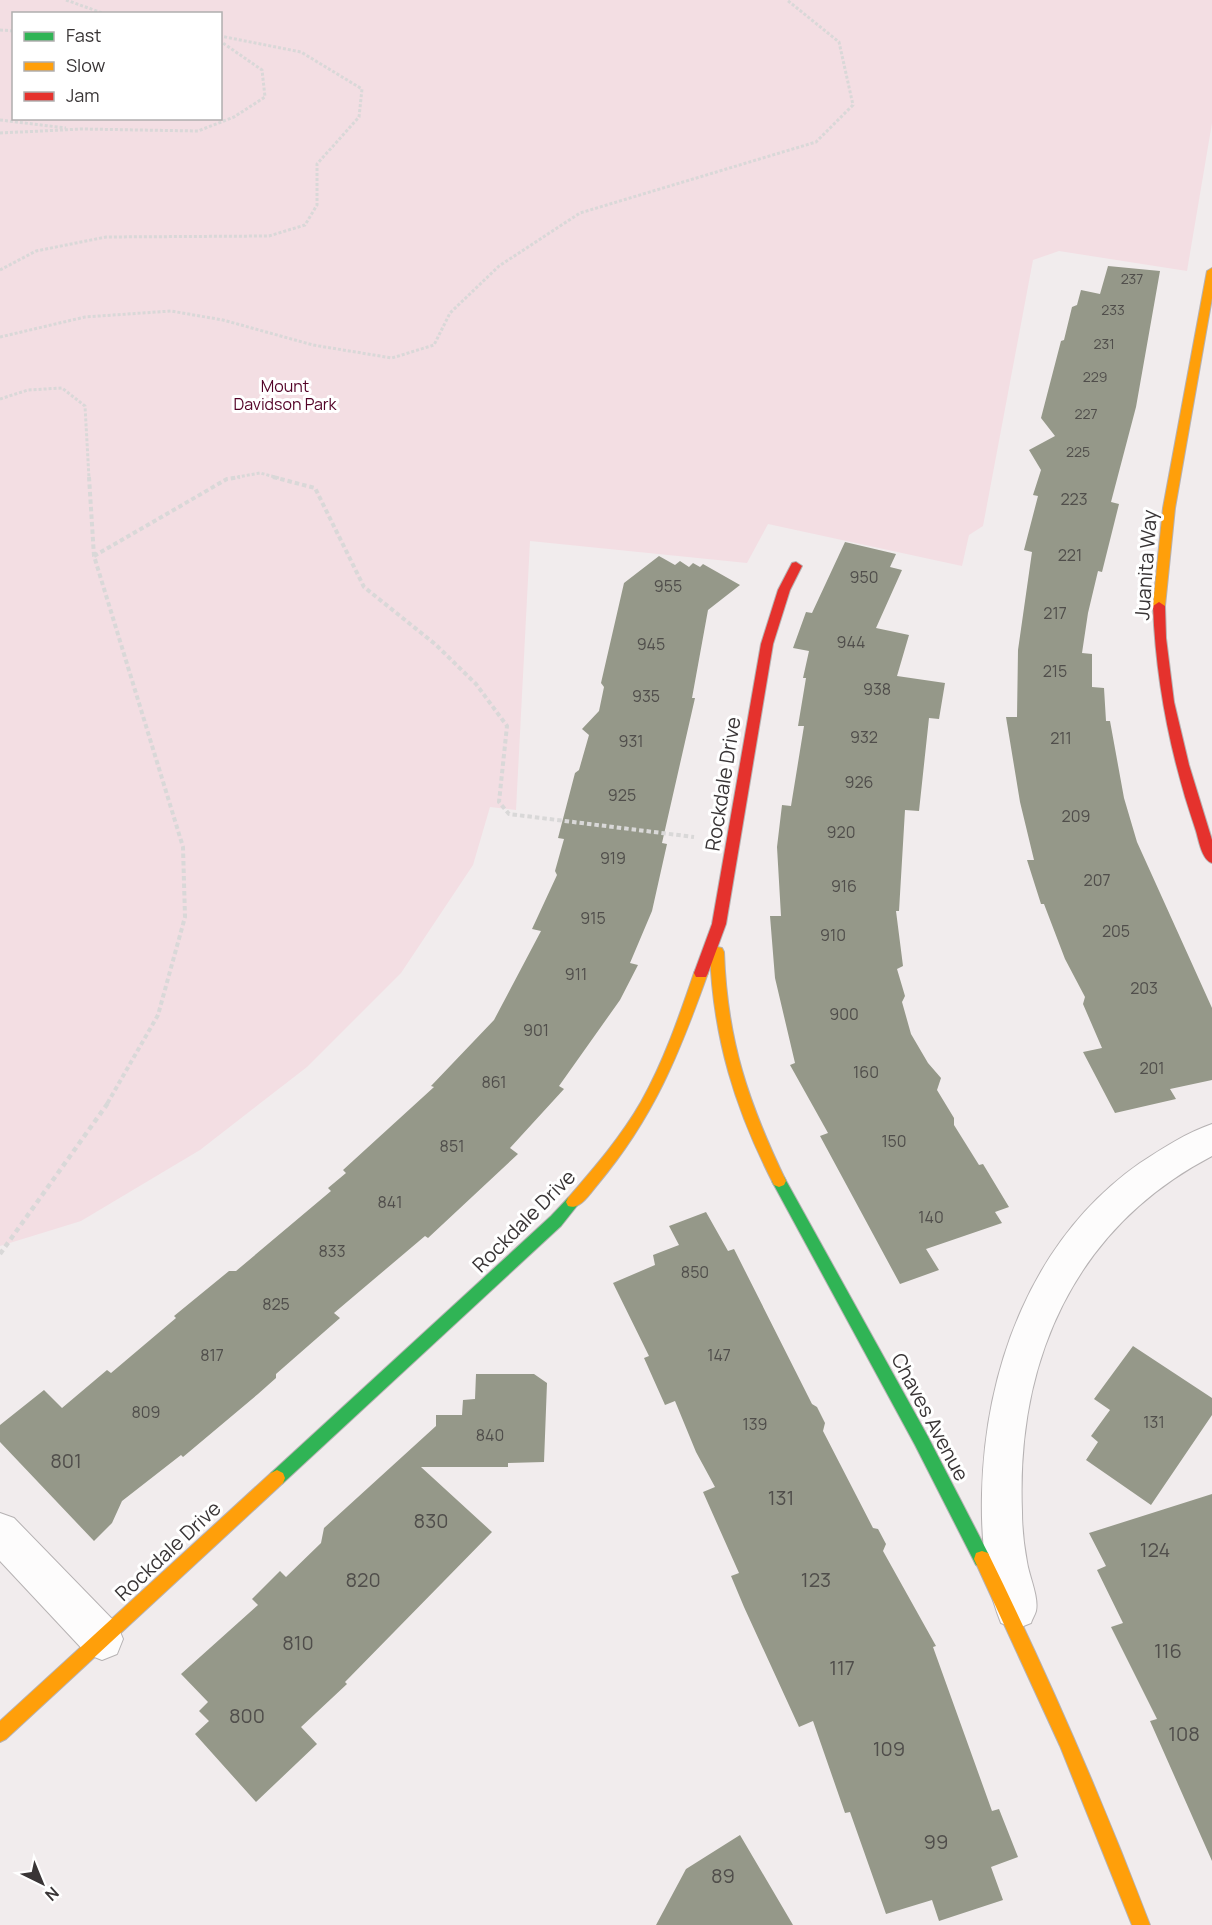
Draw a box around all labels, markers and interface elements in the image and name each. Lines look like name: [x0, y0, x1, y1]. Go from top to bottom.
legend: [12, 12, 222, 120]
text: Fast: [66, 23, 101, 47]
text: Slow: [66, 53, 106, 77]
text: Jam: [66, 83, 100, 107]
house number: 237: [1121, 269, 1143, 288]
house number: 233: [1101, 300, 1125, 319]
house number: 231: [1093, 334, 1115, 353]
house number: 229: [1083, 367, 1107, 386]
park label: Mount Davidson Park: [233, 375, 338, 415]
house number: 227: [1075, 404, 1098, 423]
house number: 225: [1066, 442, 1090, 461]
house number: 223: [1060, 488, 1088, 510]
street label: Juanita Way: [1128, 508, 1163, 621]
house number: 221: [1058, 544, 1082, 566]
house number: 950: [850, 566, 878, 588]
house number: 955: [654, 575, 682, 597]
house number: 217: [1043, 602, 1067, 624]
house number: 944: [837, 631, 865, 653]
house number: 945: [637, 633, 665, 655]
house number: 215: [1043, 660, 1067, 682]
house number: 938: [863, 678, 891, 700]
house number: 935: [632, 685, 660, 707]
street label: Rockdale Drive: [699, 715, 746, 853]
house number: 932: [850, 726, 878, 748]
house number: 211: [1050, 727, 1072, 749]
house number: 931: [618, 730, 644, 752]
house number: 926: [845, 771, 873, 793]
house number: 925: [608, 784, 636, 806]
house number: 209: [1062, 805, 1090, 827]
house number: 920: [827, 821, 855, 843]
house number: 919: [600, 847, 626, 869]
house number: 207: [1084, 869, 1110, 891]
house number: 916: [831, 875, 857, 897]
house number: 915: [580, 907, 606, 929]
house number: 205: [1102, 920, 1130, 942]
house number: 910: [820, 924, 846, 946]
house number: 911: [565, 963, 587, 985]
house number: 203: [1130, 977, 1158, 999]
house number: 900: [829, 1003, 859, 1025]
house number: 901: [523, 1019, 549, 1041]
house number: 201: [1139, 1057, 1165, 1079]
house number: 160: [853, 1061, 879, 1083]
house number: 861: [481, 1071, 507, 1093]
house number: 150: [881, 1130, 907, 1152]
house number: 851: [440, 1135, 464, 1157]
street label: Rockdale Drive: [466, 1163, 581, 1278]
house number: 841: [378, 1191, 402, 1213]
house number: 140: [918, 1206, 944, 1228]
house number: 833: [319, 1240, 345, 1262]
house number: 850: [681, 1261, 709, 1283]
house number: 825: [262, 1293, 290, 1315]
house number: 817: [200, 1344, 224, 1366]
house number: 147: [707, 1344, 731, 1366]
street label: Chaves Avenue: [885, 1348, 976, 1485]
house number: 809: [132, 1401, 160, 1423]
house number: 131: [1143, 1411, 1165, 1433]
house number: 139: [742, 1413, 768, 1435]
house number: 840: [476, 1424, 504, 1446]
house number: 801: [50, 1447, 82, 1474]
house number: 131: [768, 1484, 794, 1511]
street label: Rockdale Drive: [109, 1495, 226, 1607]
house number: 830: [414, 1507, 448, 1534]
house number: 124: [1140, 1536, 1170, 1563]
house number: 820: [345, 1566, 381, 1593]
house number: 123: [801, 1566, 831, 1593]
house number: 810: [282, 1629, 314, 1656]
house number: 116: [1154, 1637, 1182, 1664]
house number: 117: [829, 1654, 855, 1681]
house number: 800: [229, 1702, 265, 1729]
house number: 108: [1168, 1720, 1200, 1747]
house number: 109: [873, 1735, 905, 1762]
house number: 99: [924, 1828, 948, 1855]
north arrow: [12, 1853, 72, 1913]
house number: 89: [711, 1862, 735, 1889]
text: N: [41, 1882, 64, 1906]

